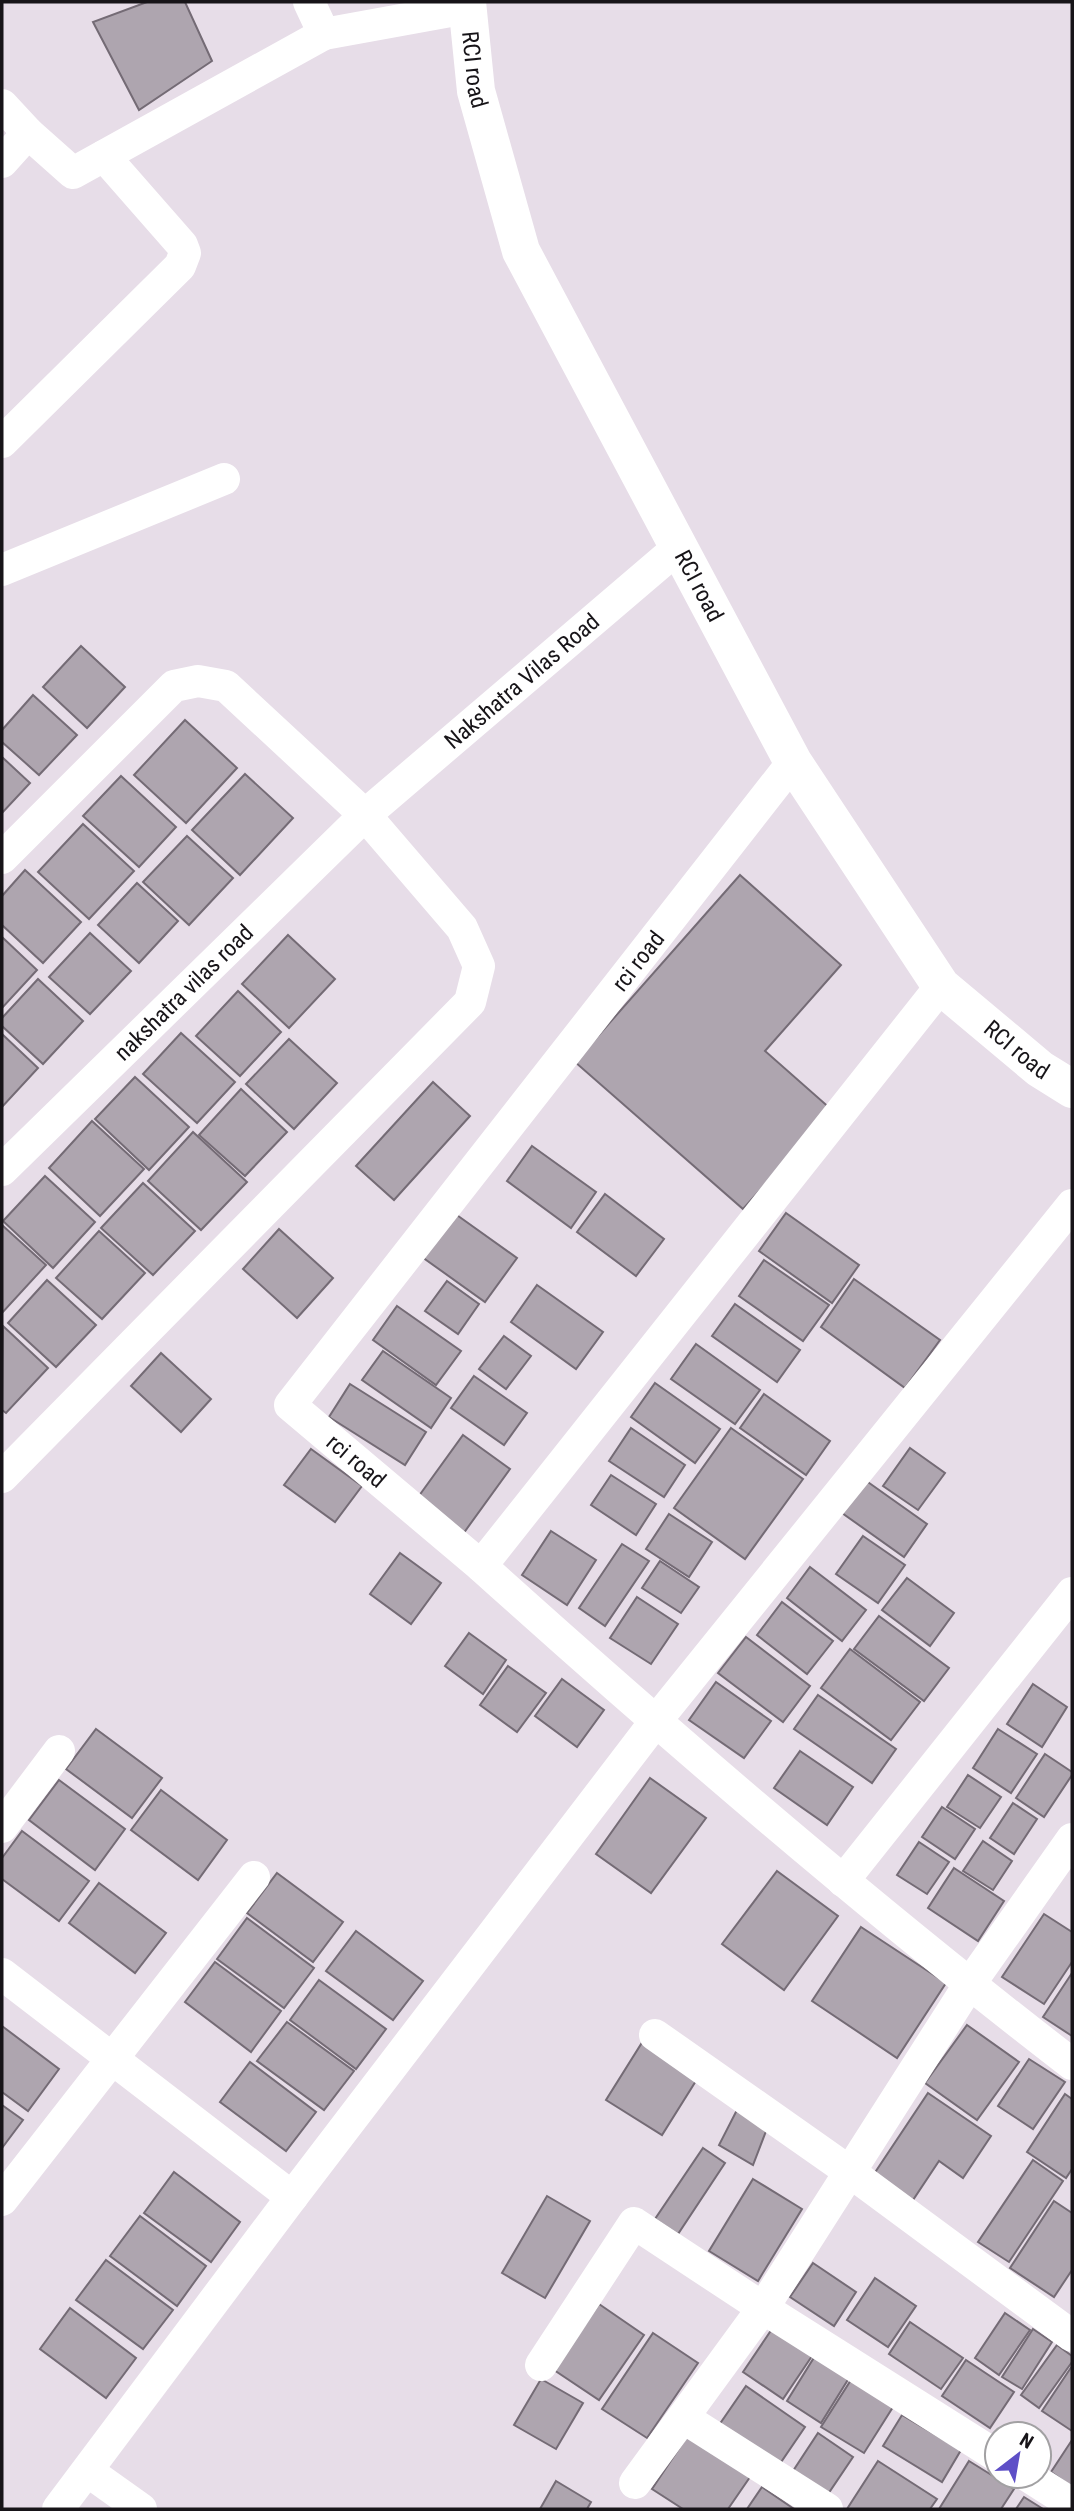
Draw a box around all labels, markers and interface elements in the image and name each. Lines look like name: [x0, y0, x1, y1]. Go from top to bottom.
street label: RCI road: [456, 30, 493, 111]
street label: RCI road: [669, 546, 729, 626]
street label: Nakshatra Vilas Road: [439, 608, 605, 755]
street label: nakshatra vilas road: [109, 919, 259, 1066]
street label: rci road: [607, 926, 670, 997]
street label: RCI road: [978, 1015, 1054, 1085]
street label: rci road: [321, 1429, 391, 1494]
north arrow: [983, 2420, 1053, 2490]
text: N: [1016, 2428, 1037, 2454]

